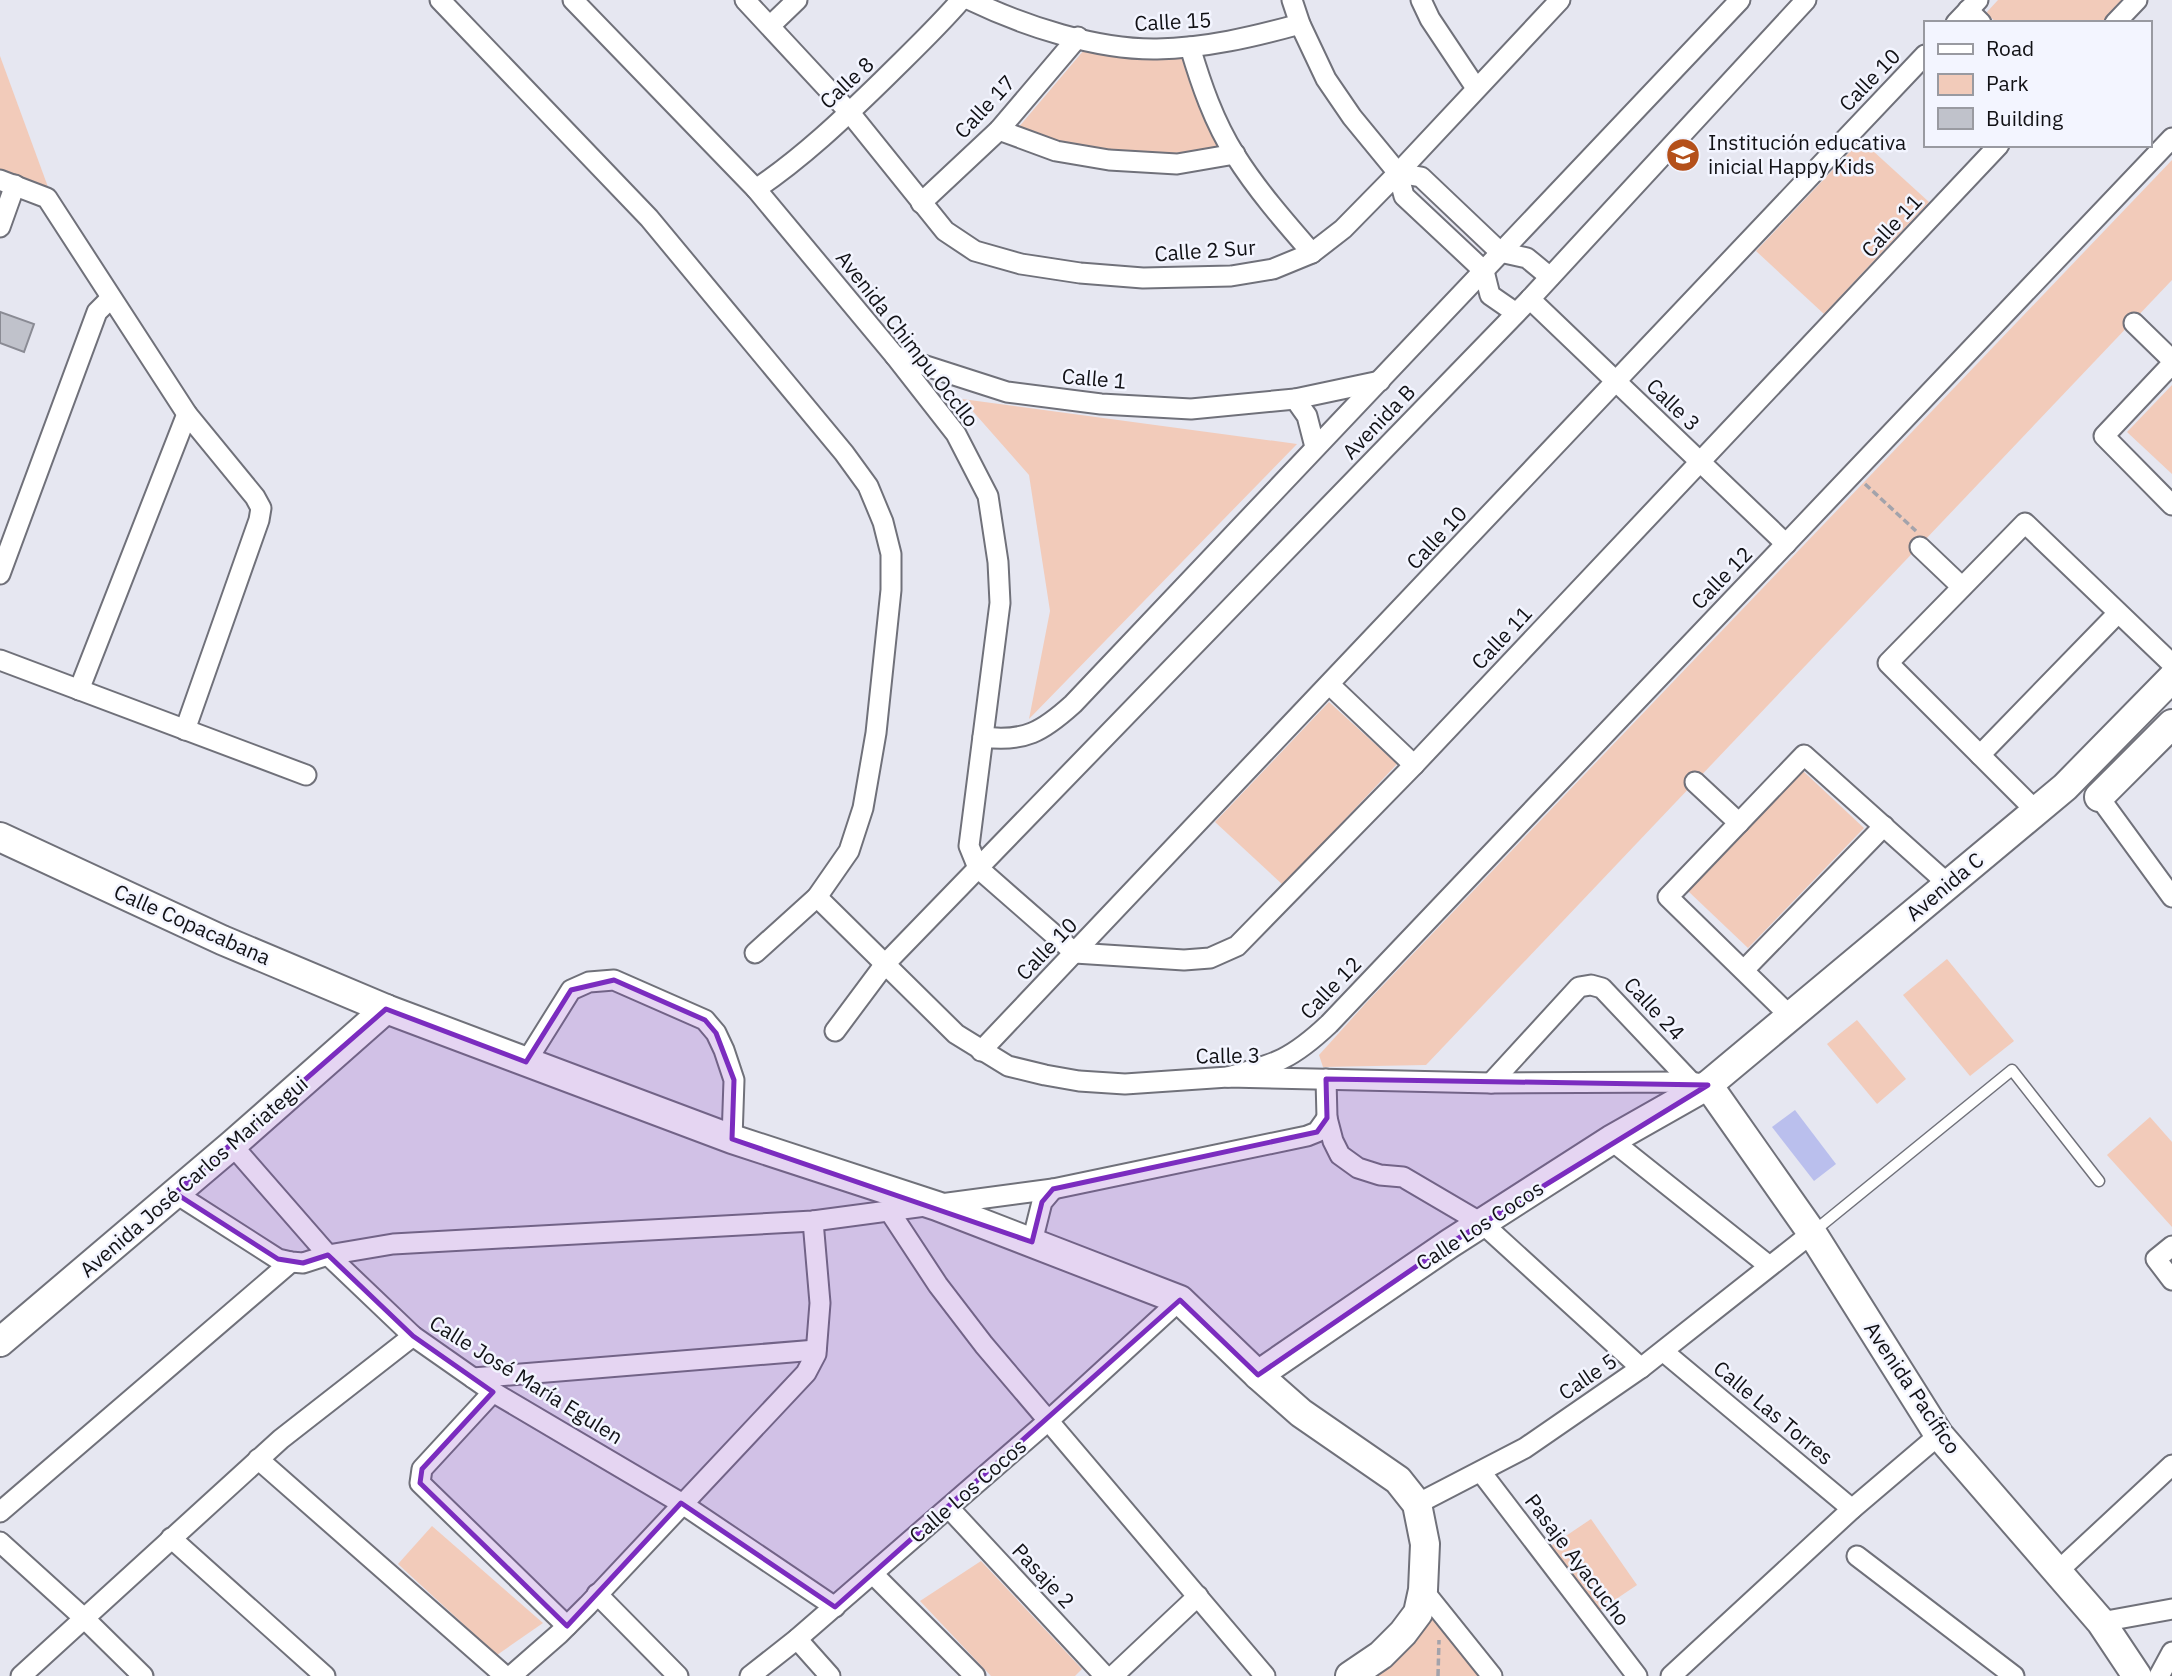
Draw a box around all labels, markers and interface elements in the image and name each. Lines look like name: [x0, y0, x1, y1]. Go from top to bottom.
street label: Calle 15: [1134, 5, 1212, 37]
legend: [1924, 21, 2151, 147]
text: Road: [1986, 34, 2034, 62]
street label: Calle 10: [1832, 42, 1906, 117]
street label: Calle 8: [813, 50, 880, 115]
street label: Calle 17: [948, 69, 1021, 144]
text: Park: [1986, 69, 2029, 97]
text: Building: [1986, 104, 2063, 132]
place label: Institución educativa inicial Happy Kids: [1708, 128, 1906, 180]
school or university icon: Institución educativa inicial Happy Kids: [1664, 136, 1702, 174]
street label: Calle 11: [1855, 188, 1928, 263]
street label: Calle 2 Sur: [1153, 232, 1257, 268]
street label: Avenida Chimpu Occllo: [830, 244, 986, 432]
street label: Calle 1: [1061, 361, 1128, 395]
street label: Calle 3: [1641, 372, 1707, 437]
street label: Avenida B: [1336, 378, 1421, 465]
street label: Calle 10: [1400, 500, 1473, 575]
street label: Calle 12: [1684, 540, 1758, 615]
street label: Calle 11: [1465, 600, 1538, 675]
street label: Avenida C: [1900, 846, 1989, 927]
street label: Calle Copacabana: [110, 877, 275, 971]
street label: Calle 10: [1009, 911, 1083, 986]
street label: Calle 12: [1293, 950, 1367, 1025]
street label: Calle 24: [1618, 971, 1691, 1046]
street label: Calle 3: [1195, 1040, 1261, 1070]
street label: Avenida José Carlos Mariategui: [73, 1069, 313, 1283]
street label: Calle Los Cocos: [1410, 1174, 1549, 1277]
street label: Calle José María Egulen: [425, 1308, 628, 1450]
street label: Avenida Pacífico: [1858, 1316, 1967, 1459]
street label: Calle 5: [1553, 1346, 1622, 1406]
street label: Calle Las Torres: [1708, 1354, 1839, 1471]
street label: Calle Los Cocos: [903, 1432, 1032, 1549]
street label: Pasaje Ayacucho: [1519, 1488, 1637, 1631]
street label: Pasaje 2: [1006, 1537, 1081, 1614]

